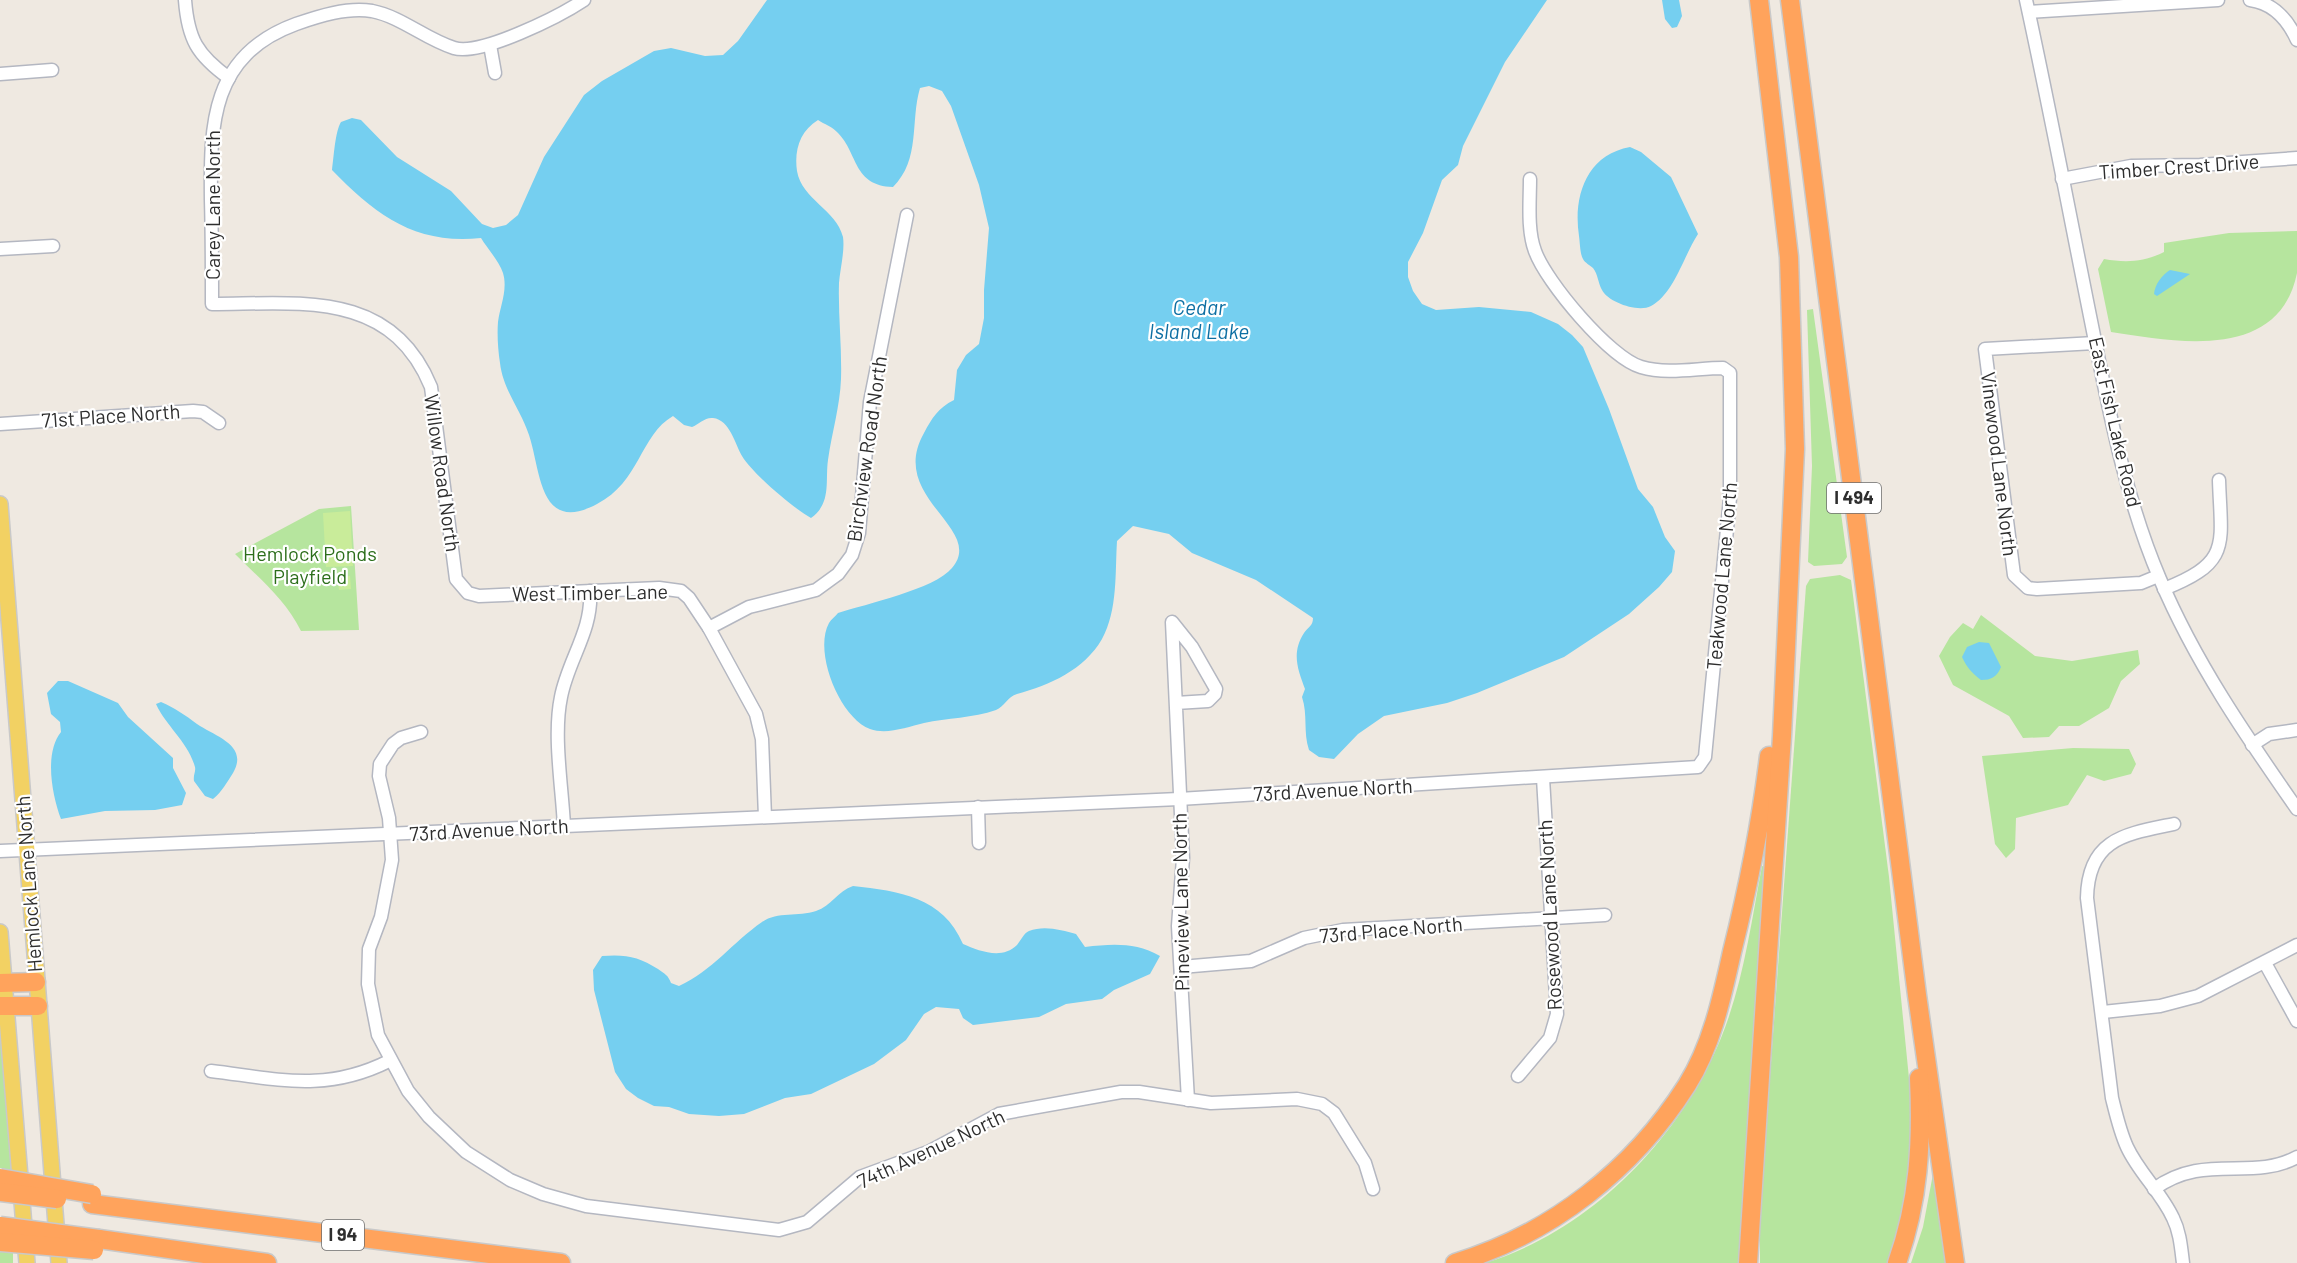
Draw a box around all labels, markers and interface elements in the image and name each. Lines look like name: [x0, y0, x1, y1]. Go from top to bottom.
street label: Carey Lane North: [200, 130, 224, 280]
street label: Timber Crest Drive: [2098, 148, 2260, 184]
water label: Cedar Island Lake: [1149, 294, 1249, 343]
street label: East Fish Lake Road: [2085, 334, 2147, 509]
street label: Birchview Road North: [841, 354, 891, 543]
street label: Vinewood Lane North: [1977, 370, 2023, 557]
street label: Willow Road North: [420, 392, 466, 553]
street label: 71st Place North: [41, 398, 181, 432]
street label: Teakwood Lane North: [1701, 481, 1741, 671]
road number: I 494: [1827, 483, 1881, 513]
park label: Hemlock Ponds Playfield: [243, 541, 377, 588]
street label: West Timber Lane: [512, 579, 668, 605]
street label: 73rd Avenue North: [1253, 773, 1413, 805]
street label: Hemlock Lane North: [10, 795, 46, 973]
street label: 73rd Avenue North: [409, 813, 569, 845]
street label: Pineview Lane North: [1166, 813, 1194, 991]
street label: Rosewood Lane North: [1532, 819, 1566, 1011]
street label: 73rd Place North: [1318, 911, 1463, 947]
street label: 74th Avenue North: [853, 1103, 1008, 1193]
road number: I 94: [322, 1220, 364, 1250]

